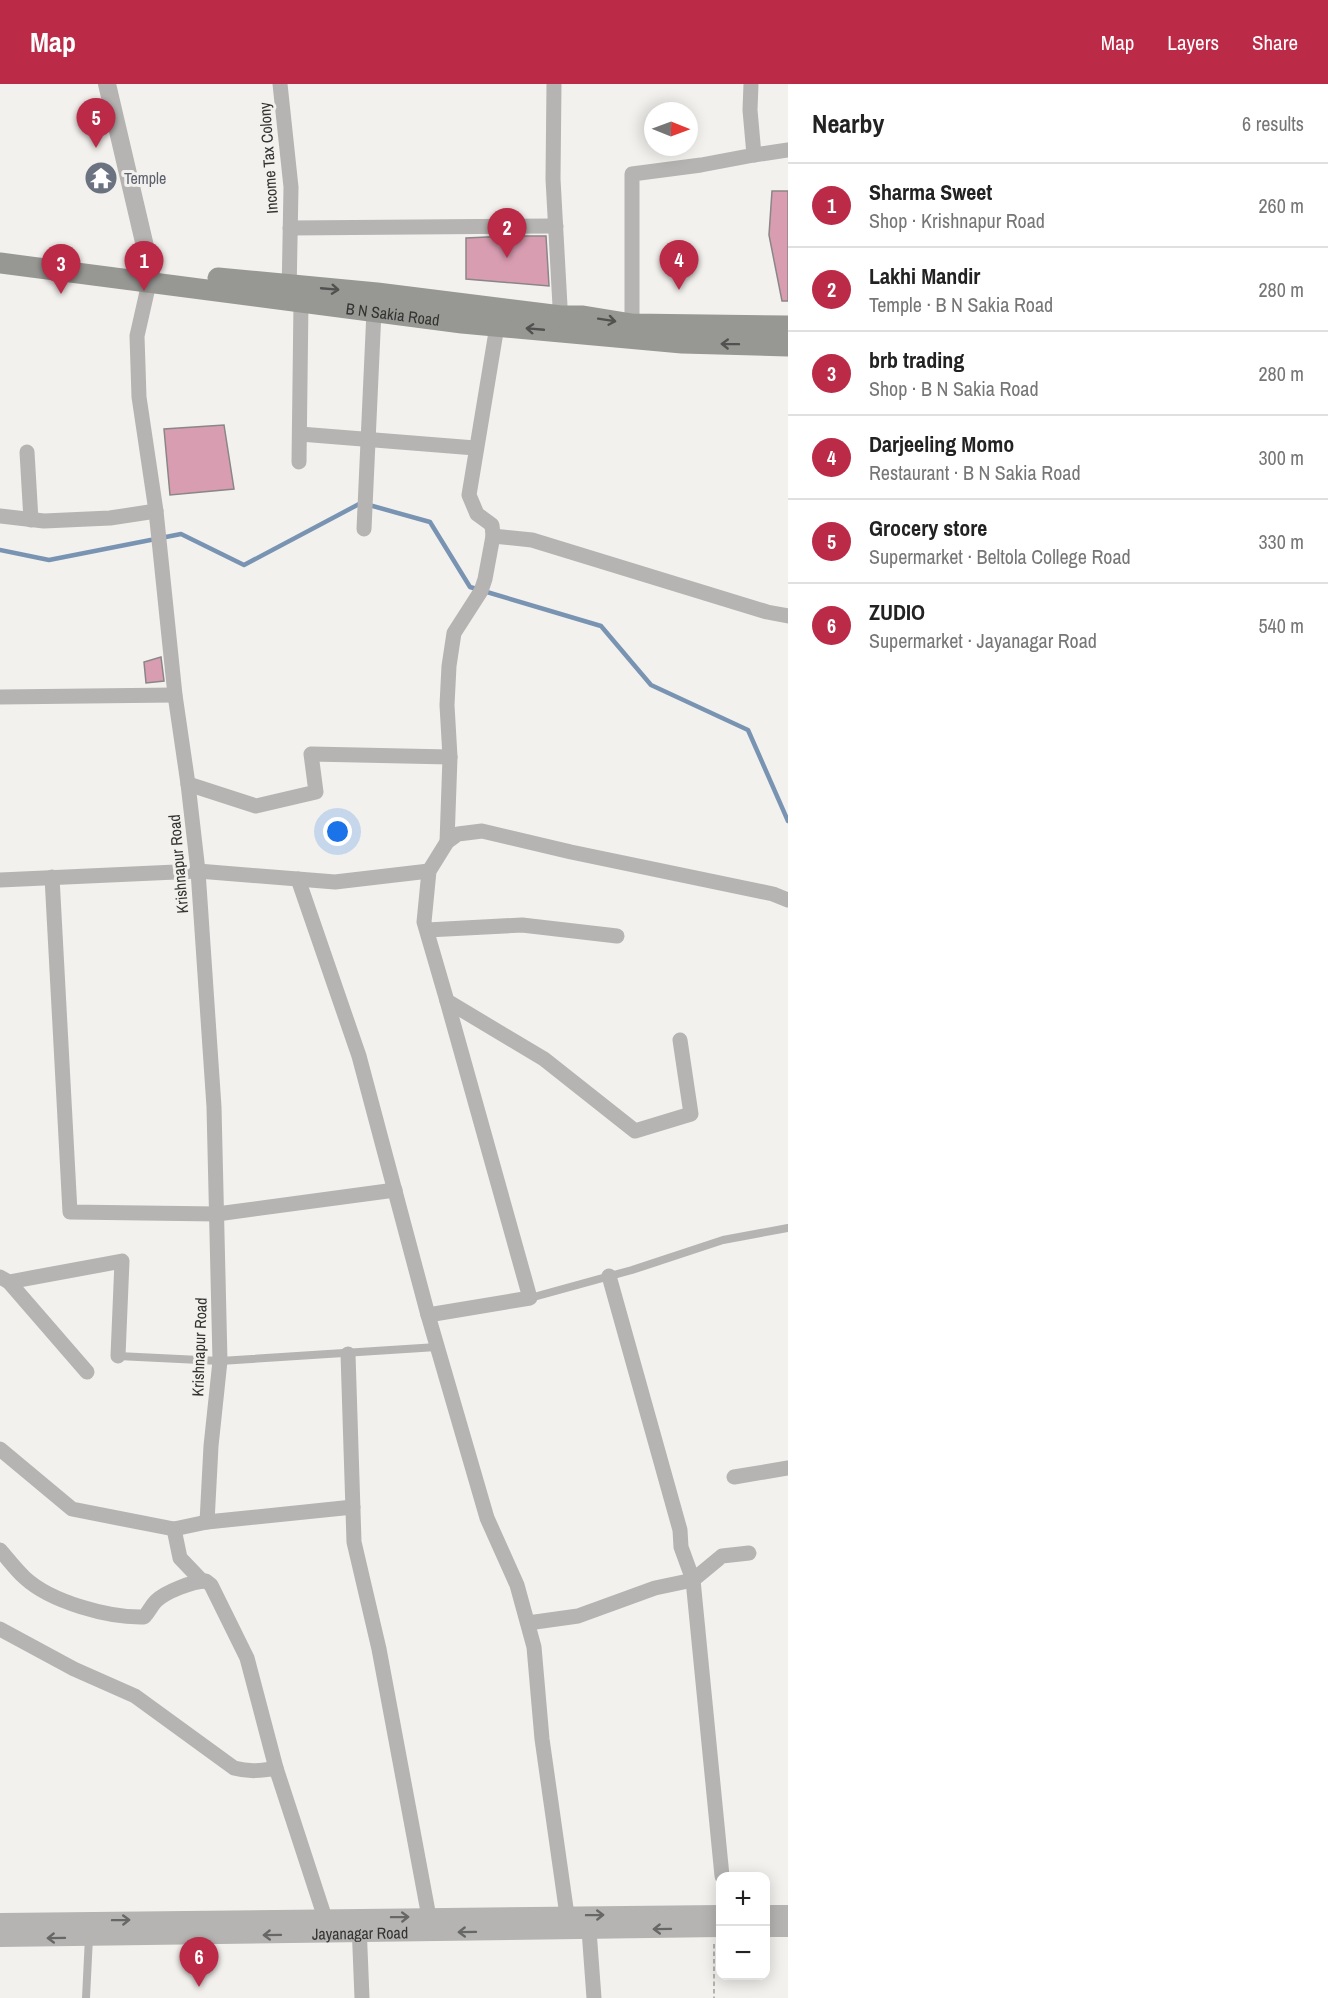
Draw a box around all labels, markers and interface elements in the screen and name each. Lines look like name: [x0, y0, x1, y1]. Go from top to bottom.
text: Map: [30, 23, 76, 61]
text: Map: [1101, 28, 1134, 57]
text: Layers: [1167, 28, 1219, 57]
text: Share: [1252, 28, 1298, 57]
pin: 5: [76, 98, 116, 148]
street label: Income Tax Colony: [253, 101, 283, 214]
north arrow: [644, 102, 698, 156]
text: Nearby: [812, 106, 884, 141]
text: 6 results: [1242, 110, 1304, 137]
temple icon: Temple: [83, 160, 119, 196]
place label: Temple: [124, 167, 166, 189]
text: Sharma Sweet: [869, 177, 992, 207]
text: 1: [827, 192, 836, 219]
text: 260 m: [1258, 192, 1304, 219]
text: Shop · Krishnapur Road: [869, 207, 1045, 234]
pin: 2: [488, 208, 526, 258]
pin: 4: [660, 240, 698, 290]
pin: 1: [124, 242, 164, 291]
pin: 3: [42, 244, 80, 294]
text: Lakhi Mandir: [869, 261, 980, 291]
text: 2: [827, 276, 836, 303]
text: 280 m: [1258, 276, 1304, 303]
one-way arrow: [319, 284, 339, 295]
text: Temple · B N Sakia Road: [869, 291, 1053, 318]
street label: B N Sakia Road: [345, 297, 441, 331]
one-way arrow: [596, 315, 616, 326]
one-way arrow: [526, 323, 546, 334]
one-way arrow: [720, 339, 740, 350]
text: brb trading: [869, 345, 964, 375]
text: 3: [827, 360, 836, 387]
text: 280 m: [1258, 360, 1304, 387]
text: Shop · B N Sakia Road: [869, 375, 1039, 402]
text: Darjeeling Momo: [869, 429, 1014, 459]
text: 4: [827, 444, 836, 471]
text: 300 m: [1258, 444, 1304, 471]
text: Restaurant · B N Sakia Road: [869, 459, 1081, 486]
text: Grocery store: [869, 513, 987, 543]
text: 5: [827, 528, 836, 555]
text: 330 m: [1258, 528, 1304, 555]
text: Supermarket · Beltola College Road: [869, 543, 1131, 570]
text: ZUDIO: [869, 597, 925, 627]
text: 6: [827, 612, 836, 639]
text: 540 m: [1258, 612, 1304, 639]
text: Supermarket · Jayanagar Road: [869, 627, 1097, 654]
street label: Krishnapur Road: [163, 814, 193, 914]
your location: [323, 817, 352, 846]
street label: Krishnapur Road: [186, 1297, 212, 1397]
map controls: [716, 1872, 770, 1980]
button: +: [716, 1872, 770, 1926]
one-way arrow: [585, 1909, 605, 1921]
one-way arrow: [390, 1911, 410, 1923]
one-way arrow: [111, 1915, 131, 1926]
street label: Jayanagar Road: [312, 1921, 408, 1945]
one-way arrow: [653, 1923, 673, 1935]
one-way arrow: [458, 1926, 478, 1938]
button: −: [716, 1926, 770, 1980]
one-way arrow: [263, 1929, 283, 1941]
one-way arrow: [47, 1932, 67, 1944]
pin: 6: [180, 1938, 218, 1987]

